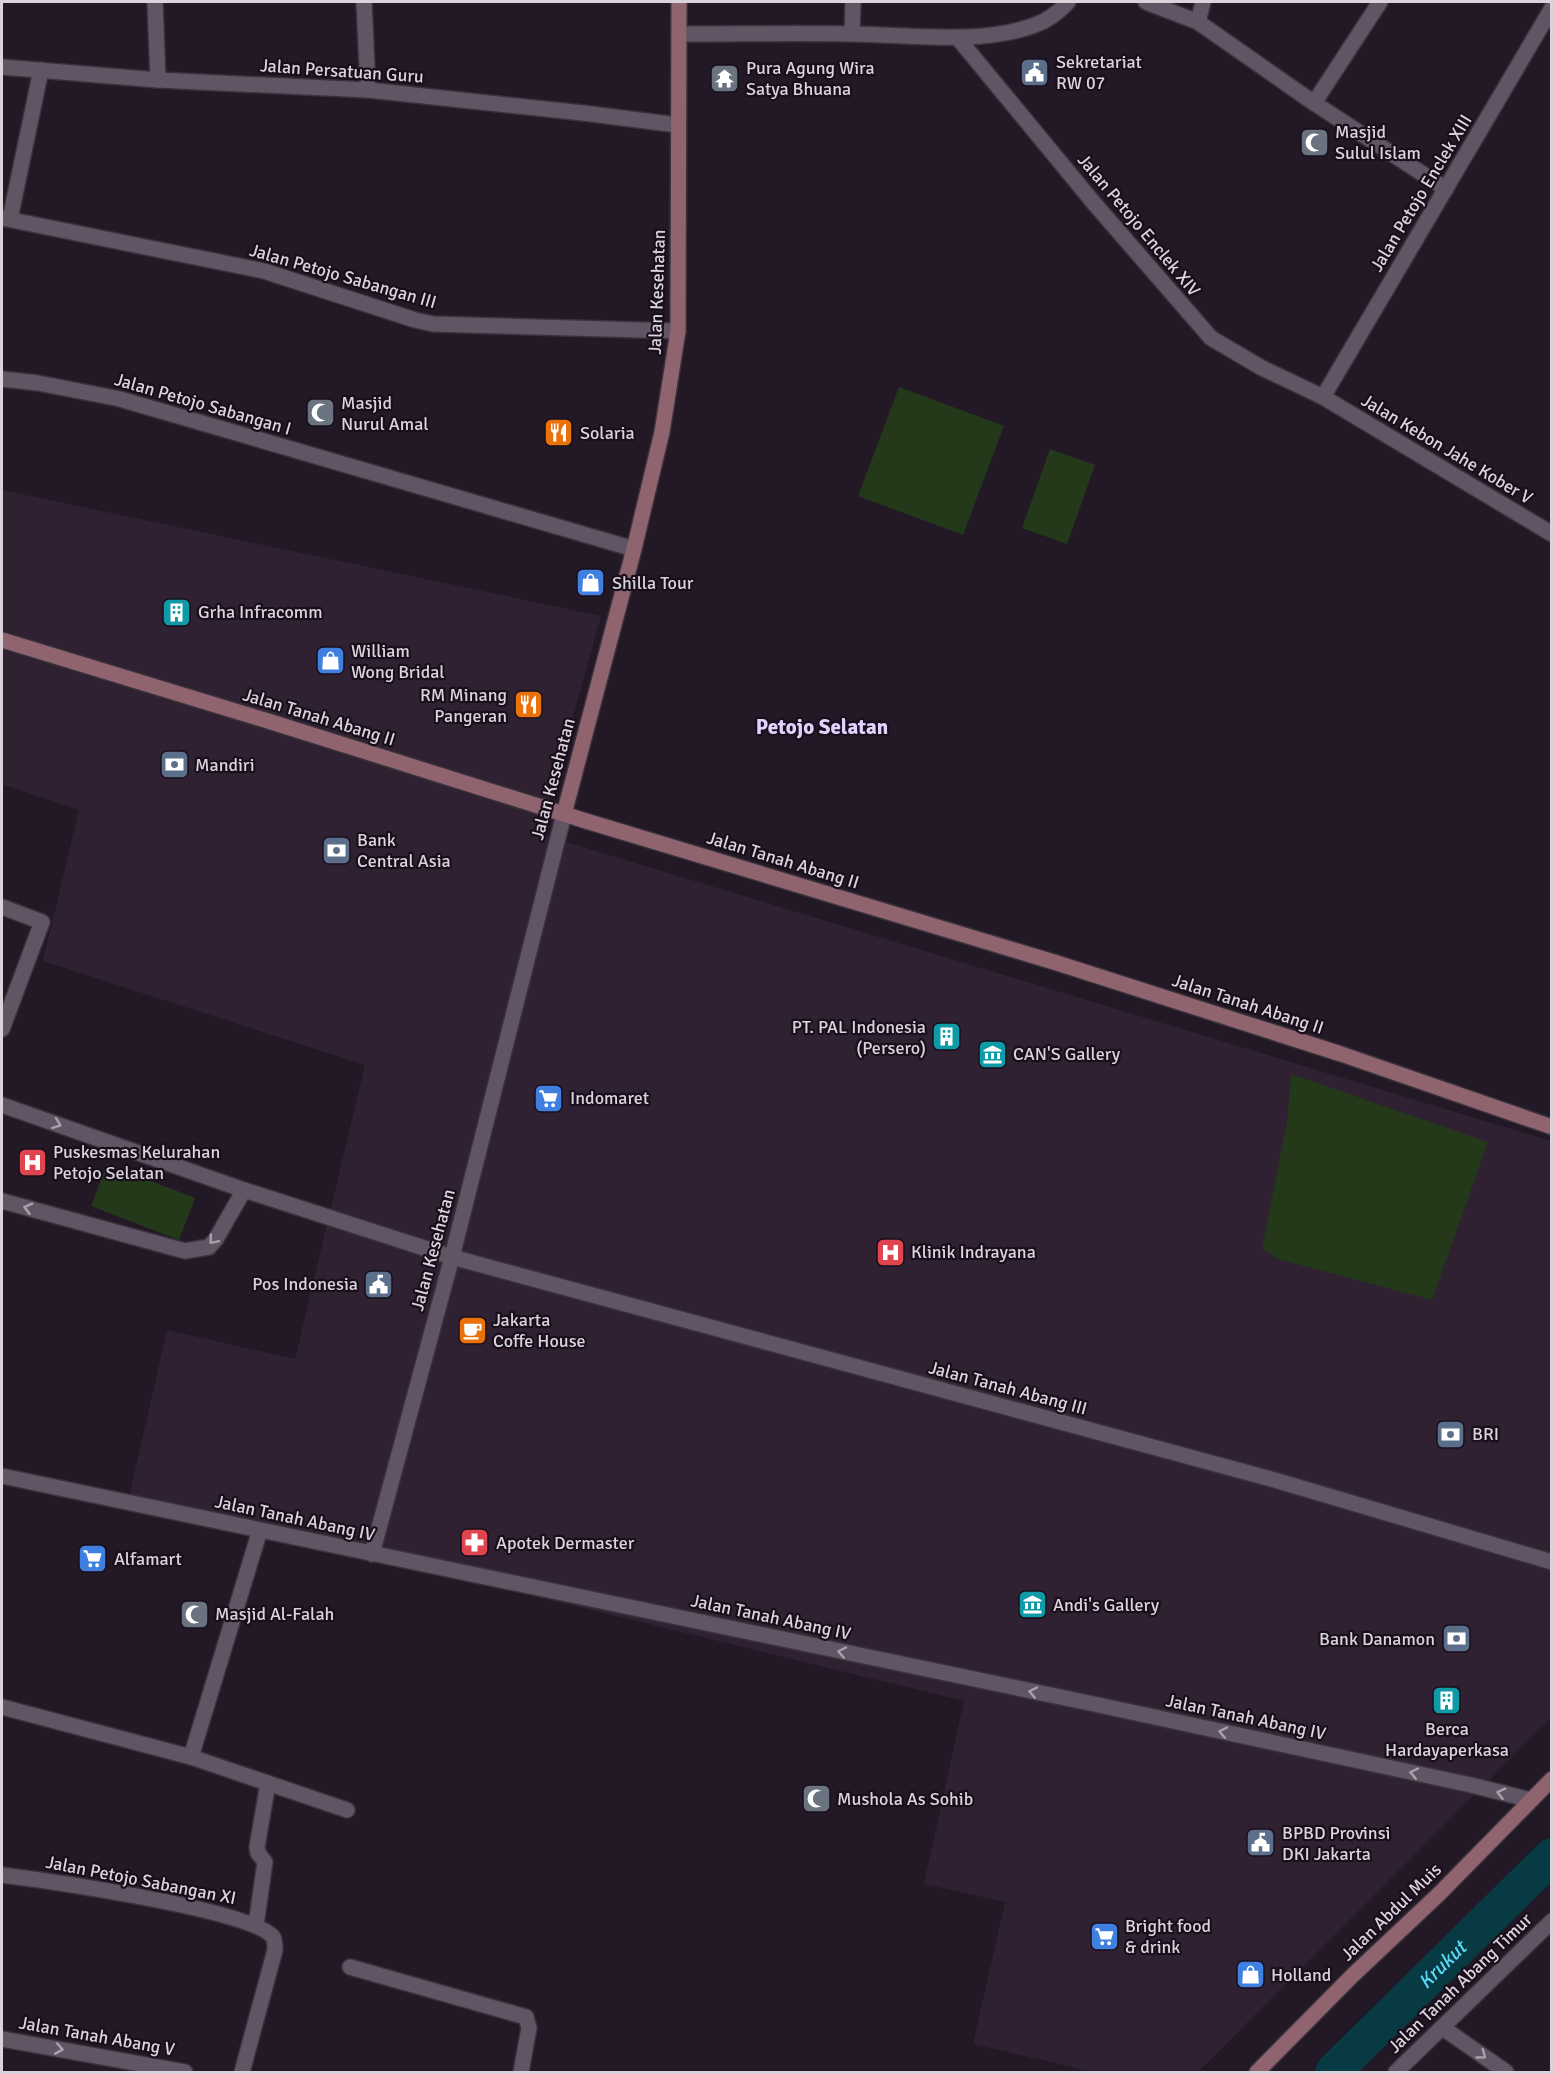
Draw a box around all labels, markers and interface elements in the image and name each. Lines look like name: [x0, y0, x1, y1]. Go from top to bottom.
place label: Sekretariat RW 07: [1056, 51, 1142, 94]
street label: Jalan Persatuan Guru: [259, 54, 425, 88]
public building icon: Sekretariat RW 07: [1019, 56, 1051, 88]
place label: Pura Agung Wira Satya Bhuana: [746, 57, 875, 100]
temple icon: Pura Agung Wira Satya Bhuana: [709, 62, 741, 94]
street label: Jalan Petojo Enclek XIII: [1365, 110, 1477, 276]
place label: Masjid Sulul Islam: [1335, 121, 1421, 164]
mosque icon: Masjid Sulul Islam: [1298, 126, 1330, 158]
street label: Jalan Petojo Enclek XIV: [1073, 149, 1205, 301]
street label: Jalan Kesehatan: [644, 229, 670, 355]
street label: Jalan Petojo Sabangan III: [247, 239, 439, 313]
street label: Jalan Petojo Sabangan I: [112, 368, 294, 440]
street label: Jalan Kebon Jahe Kober V: [1357, 389, 1537, 509]
place label: Masjid Nurul Amal: [341, 392, 429, 435]
mosque icon: Masjid Nurul Amal: [304, 397, 336, 429]
restaurant icon: Solaria: [543, 417, 575, 449]
place label: Solaria: [580, 422, 635, 444]
shop icon: Shilla Tour: [575, 567, 607, 599]
place label: Shilla Tour: [612, 572, 694, 594]
building icon: Grha Infracomm: [161, 596, 193, 628]
place label: Grha Infracomm: [198, 601, 323, 623]
place label: William Wong Bridal: [351, 640, 445, 683]
shop icon: William Wong Bridal: [314, 645, 346, 677]
street label: Jalan Tanah Abang II: [240, 683, 398, 751]
place label: RM Minang Pangeran: [420, 684, 507, 727]
restaurant icon: RM Minang Pangeran: [512, 689, 544, 721]
district label: Petojo Selatan: [756, 714, 888, 740]
street label: Jalan Kesehatan: [526, 716, 580, 842]
bank icon: Mandiri: [158, 749, 190, 781]
place label: Mandiri: [195, 754, 255, 776]
street label: Jalan Tanah Abang II: [704, 826, 862, 894]
place label: Bank Central Asia: [357, 829, 451, 872]
bank icon: Bank Central Asia: [320, 834, 352, 866]
street label: Jalan Tanah Abang II: [1170, 969, 1326, 1039]
place label: PT. PAL Indonesia (Persero): [792, 1016, 926, 1059]
building icon: PT. PAL Indonesia (Persero): [931, 1021, 963, 1053]
museum icon: CAN'S Gallery: [976, 1038, 1008, 1070]
place label: CAN'S Gallery: [1013, 1043, 1121, 1065]
supermarket icon: Indomaret: [533, 1082, 565, 1114]
place label: Indomaret: [570, 1087, 649, 1109]
one-way arrow: [51, 1117, 62, 1130]
place label: Puskesmas Kelurahan Petojo Selatan: [53, 1141, 220, 1184]
hospital icon: Puskesmas Kelurahan Petojo Selatan: [16, 1146, 48, 1178]
street label: Jalan Kesehatan: [406, 1187, 460, 1313]
one-way arrow: [24, 1203, 34, 1216]
one-way arrow: [210, 1233, 221, 1244]
hospital icon: Klinik Indrayana: [874, 1236, 906, 1268]
place label: Klinik Indrayana: [911, 1241, 1036, 1263]
public building icon: Pos Indonesia: [363, 1268, 395, 1300]
place label: Pos Indonesia: [252, 1273, 358, 1295]
place label: Jakarta Coffe House: [493, 1309, 586, 1352]
cafe icon: Jakarta Coffe House: [456, 1314, 488, 1346]
street label: Jalan Tanah Abang III: [926, 1356, 1090, 1420]
bank icon: BRI: [1435, 1418, 1467, 1450]
place label: BRI: [1472, 1423, 1499, 1445]
street label: Jalan Tanah Abang IV: [213, 1490, 378, 1546]
pharmacy icon: Apotek Dermaster: [459, 1527, 491, 1559]
place label: Apotek Dermaster: [496, 1532, 635, 1554]
supermarket icon: Alfamart: [77, 1543, 109, 1575]
place label: Alfamart: [114, 1548, 182, 1570]
street label: Jalan Tanah Abang IV: [689, 1589, 854, 1645]
museum icon: Andi's Gallery: [1016, 1589, 1048, 1621]
place label: Andi's Gallery: [1053, 1594, 1160, 1616]
mosque icon: Masjid Al-Falah: [178, 1598, 210, 1630]
place label: Masjid Al-Falah: [215, 1603, 334, 1625]
bank icon: Bank Danamon: [1440, 1623, 1472, 1655]
place label: Bank Danamon: [1319, 1628, 1435, 1650]
one-way arrow: [837, 1646, 847, 1659]
building icon: Berca Hardayaperkasa: [1431, 1684, 1463, 1716]
one-way arrow: [1028, 1686, 1038, 1699]
street label: Jalan Tanah Abang IV: [1164, 1689, 1329, 1745]
place label: Berca Hardayaperkasa: [1385, 1718, 1509, 1761]
one-way arrow: [1219, 1726, 1229, 1739]
one-way arrow: [1409, 1767, 1419, 1780]
mosque icon: Mushola As Sohib: [800, 1783, 832, 1815]
one-way arrow: [1496, 1787, 1506, 1800]
place label: Mushola As Sohib: [837, 1788, 973, 1810]
place label: BPBD Provinsi DKI Jakarta: [1282, 1822, 1390, 1865]
public building icon: BPBD Provinsi DKI Jakarta: [1245, 1827, 1277, 1859]
street label: Jalan Petojo Sabangan XI: [44, 1851, 238, 1909]
street label: Jalan Abdul Muis: [1336, 1858, 1446, 1965]
street label: Jalan Tanah Abang Timur: [1383, 1908, 1537, 2058]
place label: Bright food & drink: [1125, 1915, 1211, 1958]
supermarket icon: Bright food & drink: [1088, 1920, 1120, 1952]
water label: Krukut: [1413, 1934, 1473, 1994]
shop icon: Holland: [1234, 1959, 1266, 1991]
place label: Holland: [1271, 1964, 1331, 1986]
street label: Jalan Tanah Abang V: [18, 2011, 177, 2061]
one-way arrow: [54, 2042, 64, 2055]
one-way arrow: [1475, 2048, 1486, 2059]

